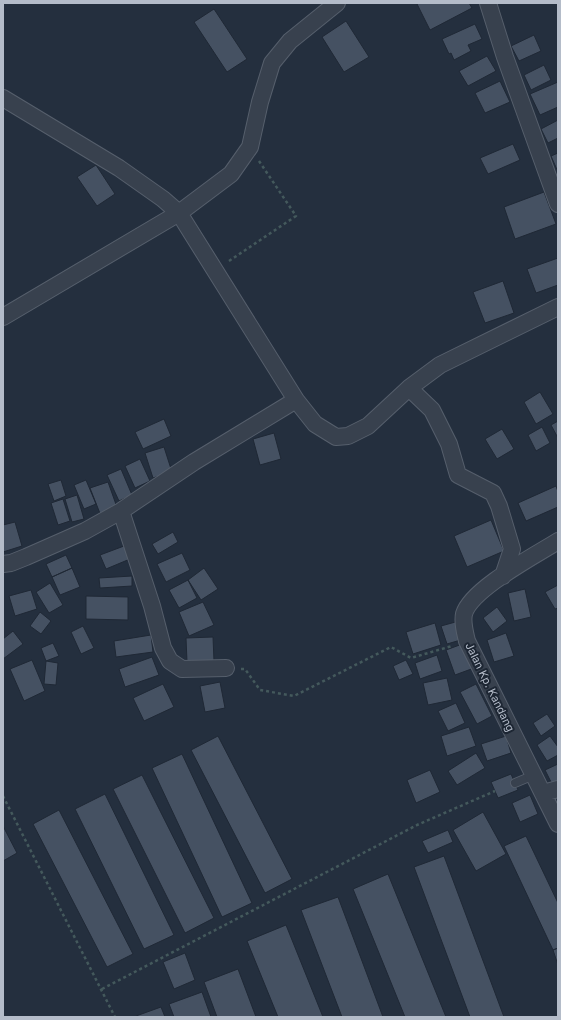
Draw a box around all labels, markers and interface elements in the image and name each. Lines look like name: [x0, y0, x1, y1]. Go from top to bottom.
street label: Jalan Kp. Kandang: [462, 640, 518, 734]

